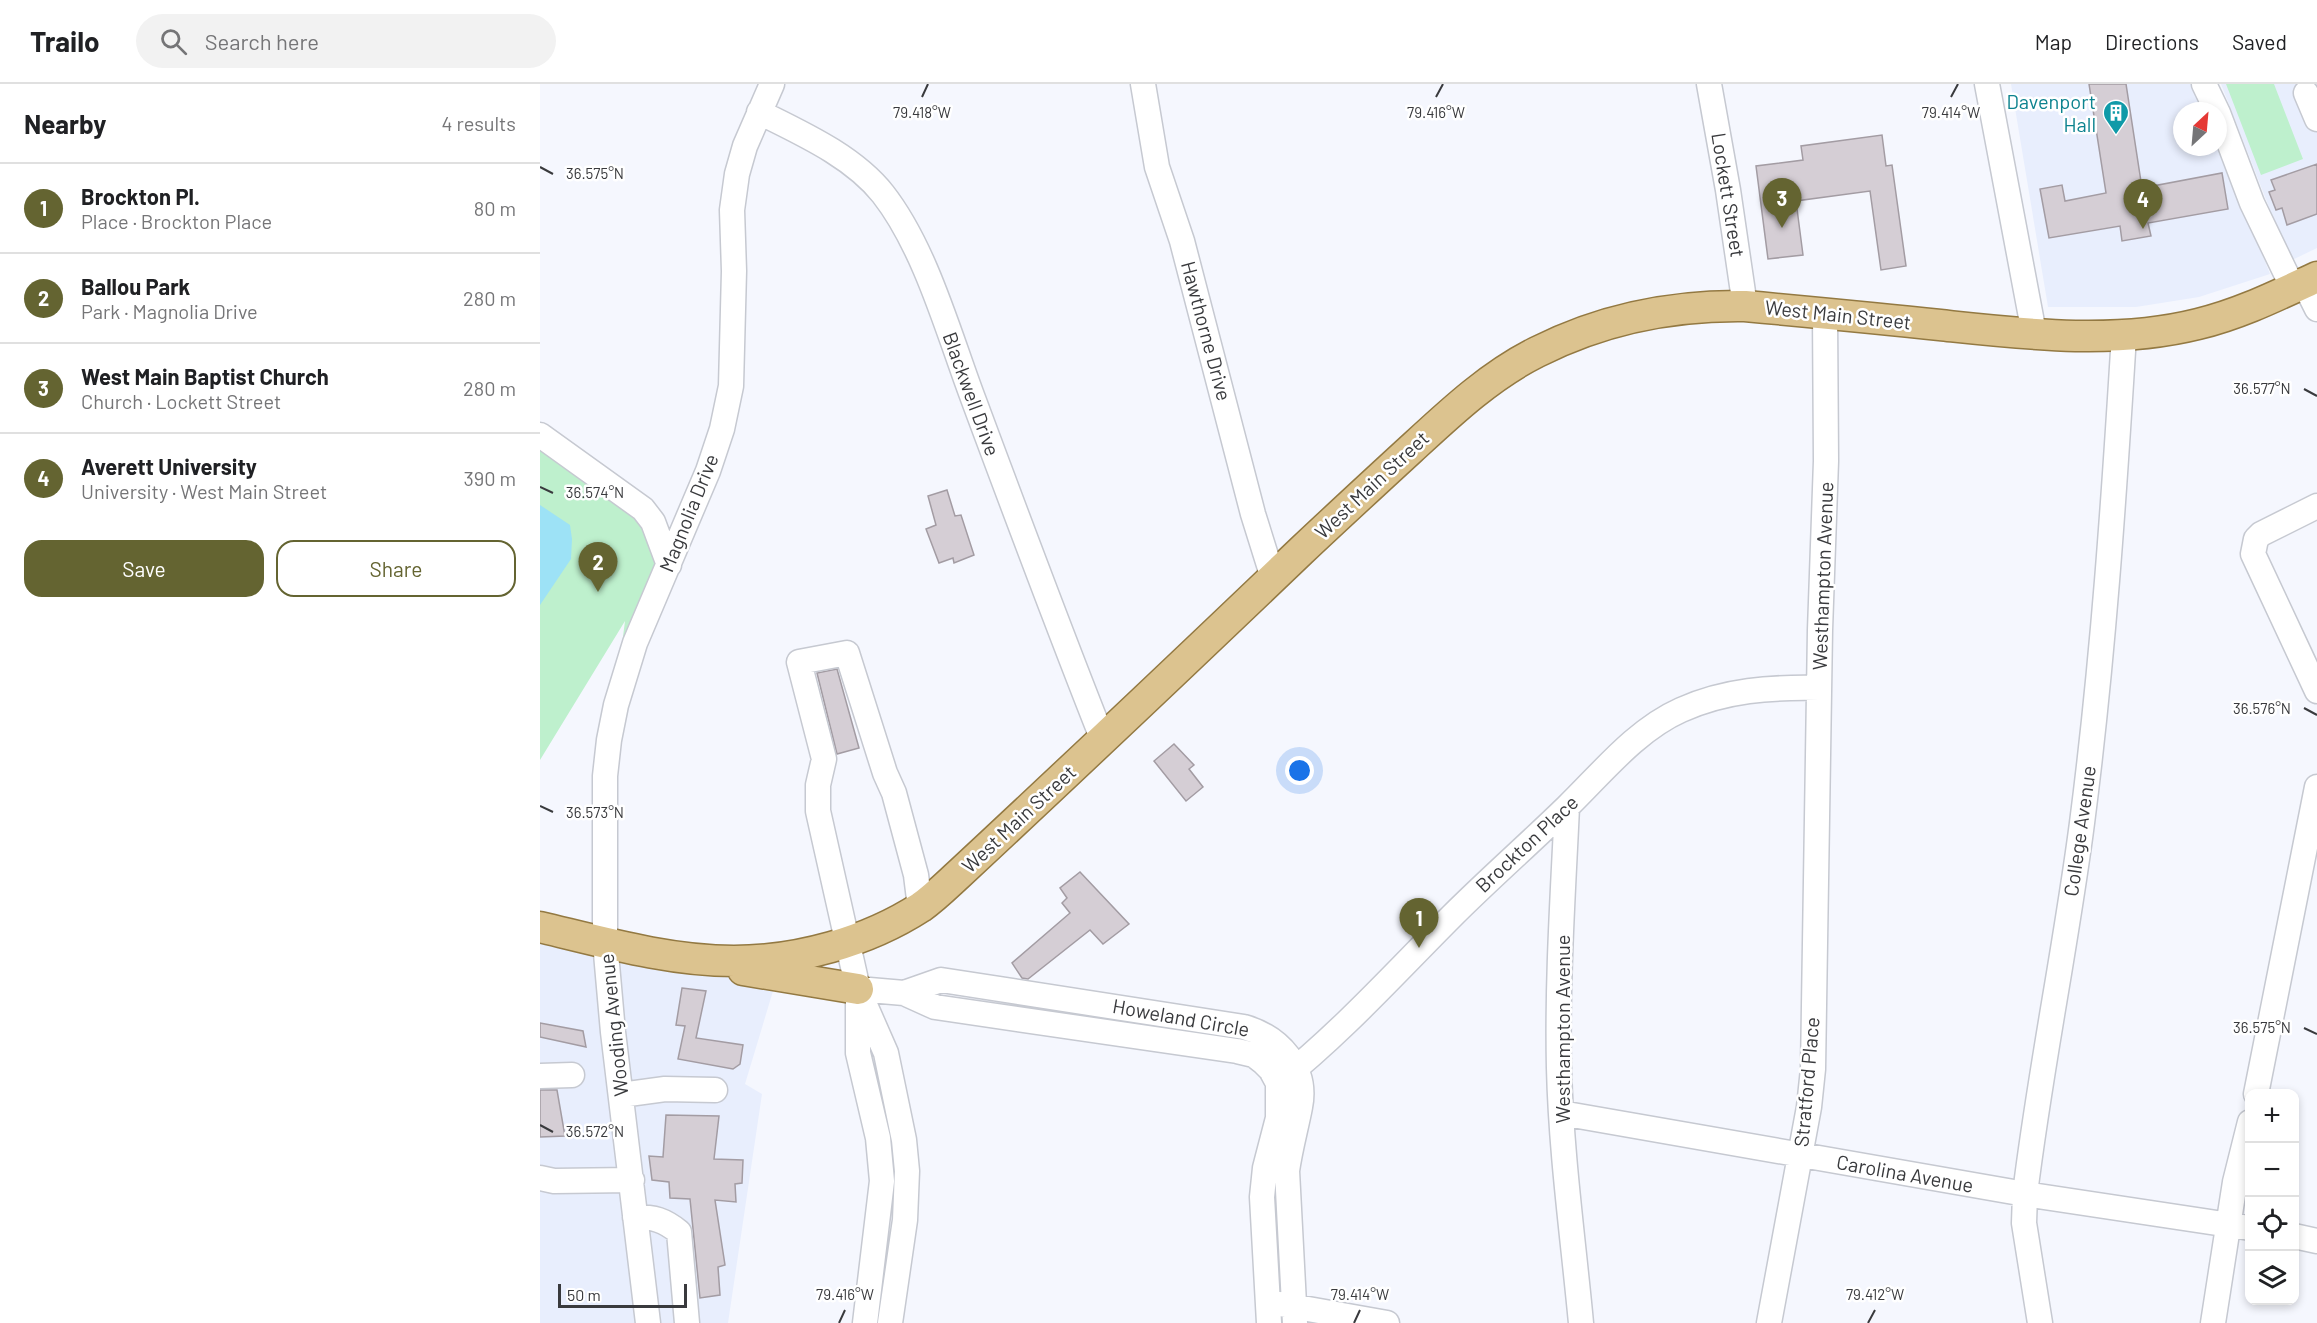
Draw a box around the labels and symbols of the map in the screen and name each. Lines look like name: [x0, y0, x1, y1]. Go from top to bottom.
place label: Davenport Hall: [2006, 89, 2096, 136]
building icon: Davenport Hall: [2101, 98, 2131, 136]
north arrow: [2173, 102, 2227, 156]
text: 79.418°W: [893, 103, 951, 121]
text: 79.416°W: [1407, 103, 1465, 121]
text: 79.414°W: [1922, 103, 1980, 121]
street label: Lockett Street: [1707, 131, 1751, 259]
text: 36.575°N: [566, 164, 624, 182]
pin: 3: [1762, 178, 1802, 228]
pin: 4: [2124, 180, 2162, 229]
street label: Hawthorne Drive: [1177, 258, 1237, 403]
street label: West Main Street: [1764, 294, 1912, 334]
street label: Blackwell Drive: [938, 328, 1005, 459]
text: 36.577°N: [2233, 379, 2291, 397]
street label: West Main Street: [1309, 425, 1433, 543]
street label: Magnolia Drive: [653, 450, 723, 575]
street label: Westhampton Avenue: [1807, 481, 1837, 671]
text: 36.574°N: [566, 483, 624, 501]
pin: 2: [578, 542, 618, 592]
text: 36.576°N: [2233, 699, 2291, 717]
your location: [1285, 756, 1314, 785]
street label: West Main Street: [956, 759, 1080, 877]
street label: College Avenue: [2058, 764, 2100, 898]
street label: Brockton Place: [1470, 790, 1583, 897]
text: 36.573°N: [566, 803, 624, 821]
pin: 1: [1400, 898, 1438, 948]
street label: Westhampton Avenue: [1550, 935, 1574, 1123]
street label: Wooding Avenue: [594, 953, 632, 1098]
street label: Howeland Circle: [1111, 993, 1252, 1041]
street label: Stratford Place: [1788, 1016, 1824, 1148]
text: 36.575°N: [2233, 1018, 2291, 1036]
text: 36.572°N: [566, 1122, 624, 1140]
street label: Carolina Avenue: [1835, 1149, 1975, 1197]
scale bar: [558, 1281, 687, 1308]
text: 79.416°W: [816, 1285, 874, 1303]
text: 79.414°W: [1331, 1285, 1389, 1303]
text: 79.412°W: [1846, 1285, 1904, 1303]

